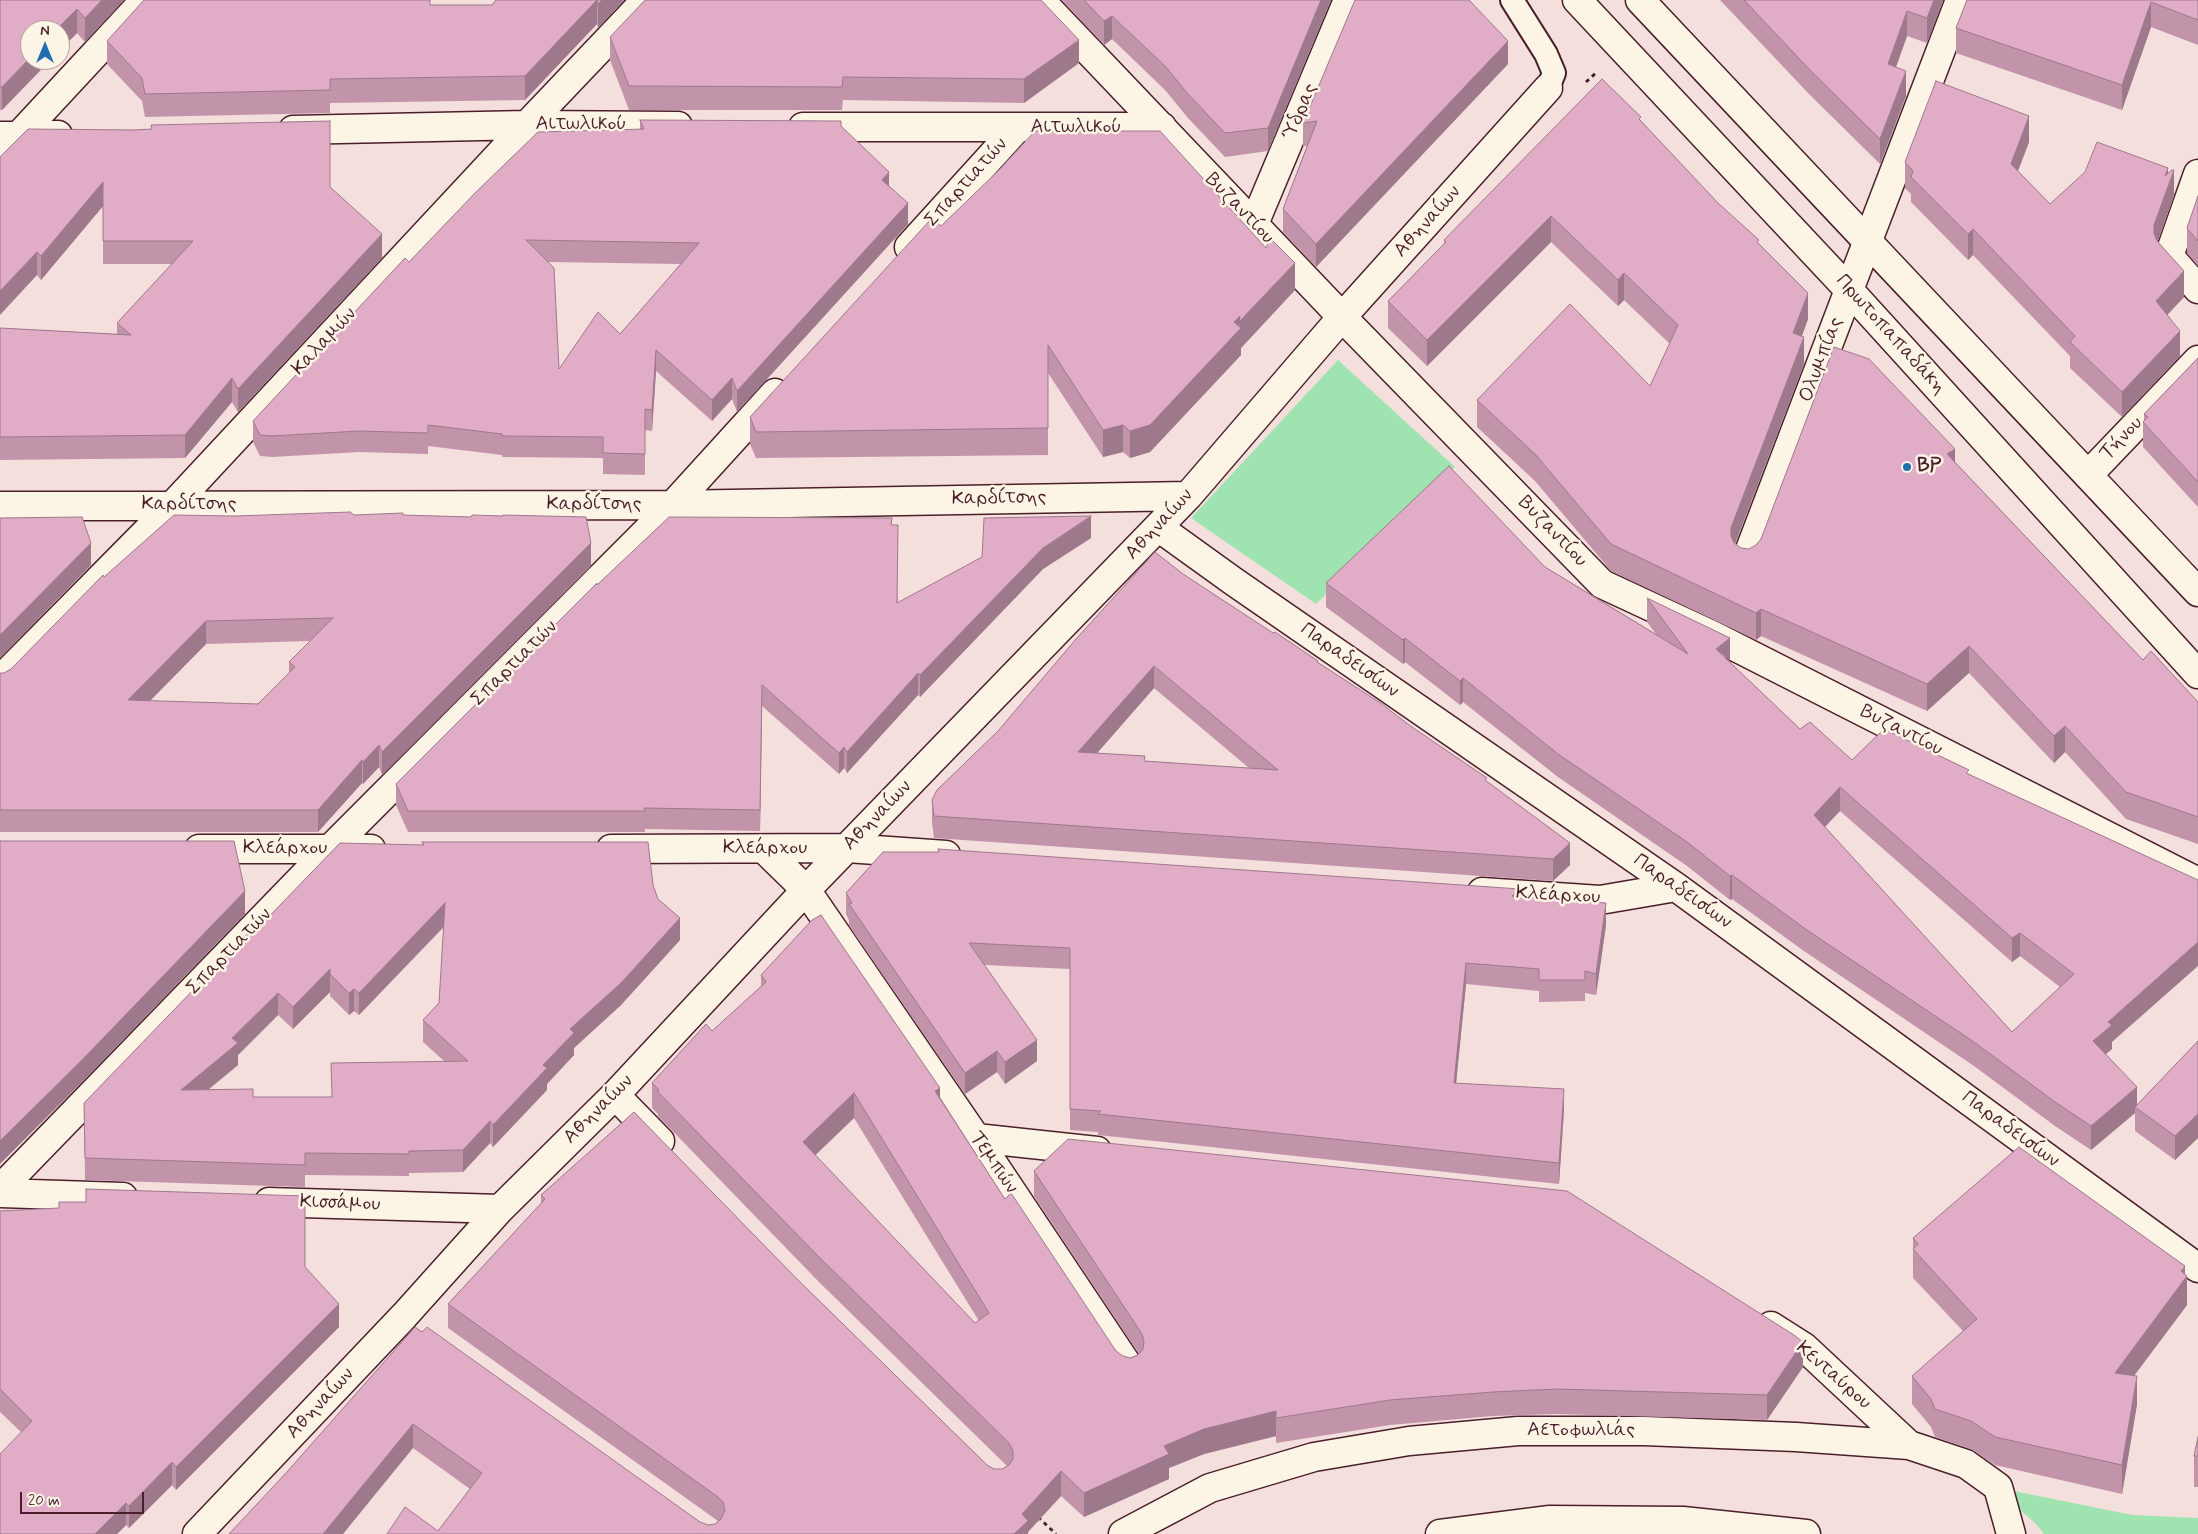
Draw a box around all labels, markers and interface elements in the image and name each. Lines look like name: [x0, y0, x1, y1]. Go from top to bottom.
north arrow: [20, 20, 70, 70]
text: N: [40, 22, 50, 40]
street label: Ύδρας: [1278, 80, 1324, 144]
street label: Αιτωλικού: [536, 113, 626, 137]
street label: Αιτωλικού: [1031, 116, 1121, 140]
street label: Σπαρτιατών: [921, 133, 1013, 233]
street label: Βυζαντίου: [1199, 168, 1279, 250]
street label: Αθηναίων: [1389, 181, 1467, 263]
street label: Πρωτοπαπαδάκη: [1830, 270, 1950, 400]
street label: Καλαμών: [287, 303, 363, 381]
street label: Ολυμπίας: [1795, 314, 1849, 406]
street label: Τήνου: [2095, 412, 2149, 466]
place label: BP: [1917, 455, 1941, 479]
marker: BP: [1901, 461, 1913, 473]
street label: Αθηναίων: [1121, 484, 1199, 566]
street label: Καρδίτσης: [951, 486, 1047, 512]
street label: Βυζαντίου: [1512, 491, 1592, 573]
street label: Καρδίτσης: [142, 493, 236, 517]
street label: Καρδίτσης: [547, 493, 641, 517]
street label: Σπαρτιατών: [467, 616, 563, 712]
street label: Παραδεισίων: [1295, 618, 1403, 704]
street label: Βυζαντίου: [1856, 700, 1946, 762]
street label: Αθηναίων: [839, 776, 917, 856]
street label: Κλεάρχου: [243, 837, 327, 861]
street label: Κλεάρχου: [723, 837, 807, 861]
street label: Παραδεισίων: [1628, 849, 1736, 935]
street label: Κλεάρχου: [1515, 882, 1601, 910]
street label: Σπαρτιατών: [182, 903, 278, 1001]
street label: Αθηναίων: [559, 1070, 639, 1150]
street label: Παραδεισίων: [1956, 1086, 2064, 1174]
street label: Τεμπών: [964, 1127, 1022, 1199]
street label: Κισσάμου: [299, 1191, 381, 1217]
street label: Κενταύρου: [1790, 1337, 1876, 1415]
street label: Αθηναίων: [282, 1363, 360, 1445]
street label: Αετοφωλιάς: [1527, 1419, 1635, 1443]
scale bar: [22, 1482, 146, 1514]
text: 20 m: [28, 1491, 60, 1511]

